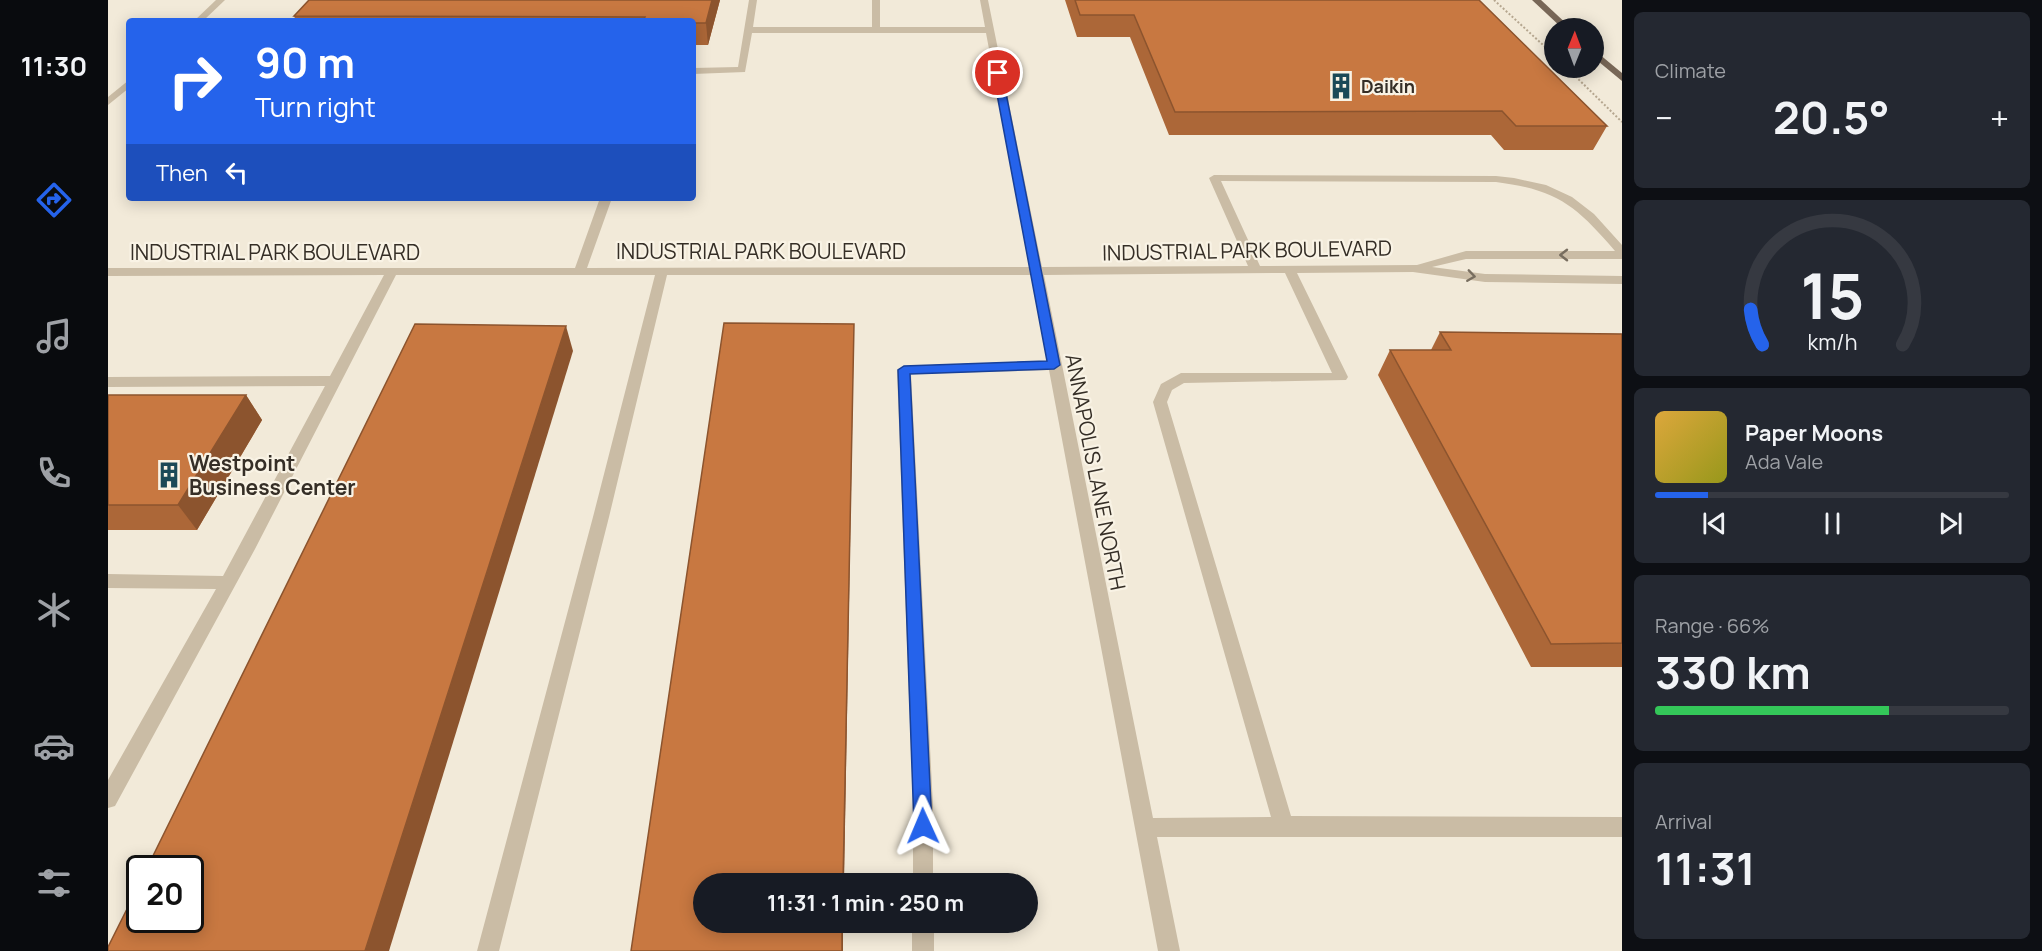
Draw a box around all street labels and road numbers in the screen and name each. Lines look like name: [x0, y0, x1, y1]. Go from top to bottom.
street label: INDUSTRIAL PARK BOULEVARD: [1102, 233, 1392, 267]
street label: INDUSTRIAL PARK BOULEVARD: [616, 237, 906, 265]
street label: INDUSTRIAL PARK BOULEVARD: [130, 238, 420, 266]
street label: ANNAPOLIS LANE NORTH: [1059, 351, 1133, 593]

